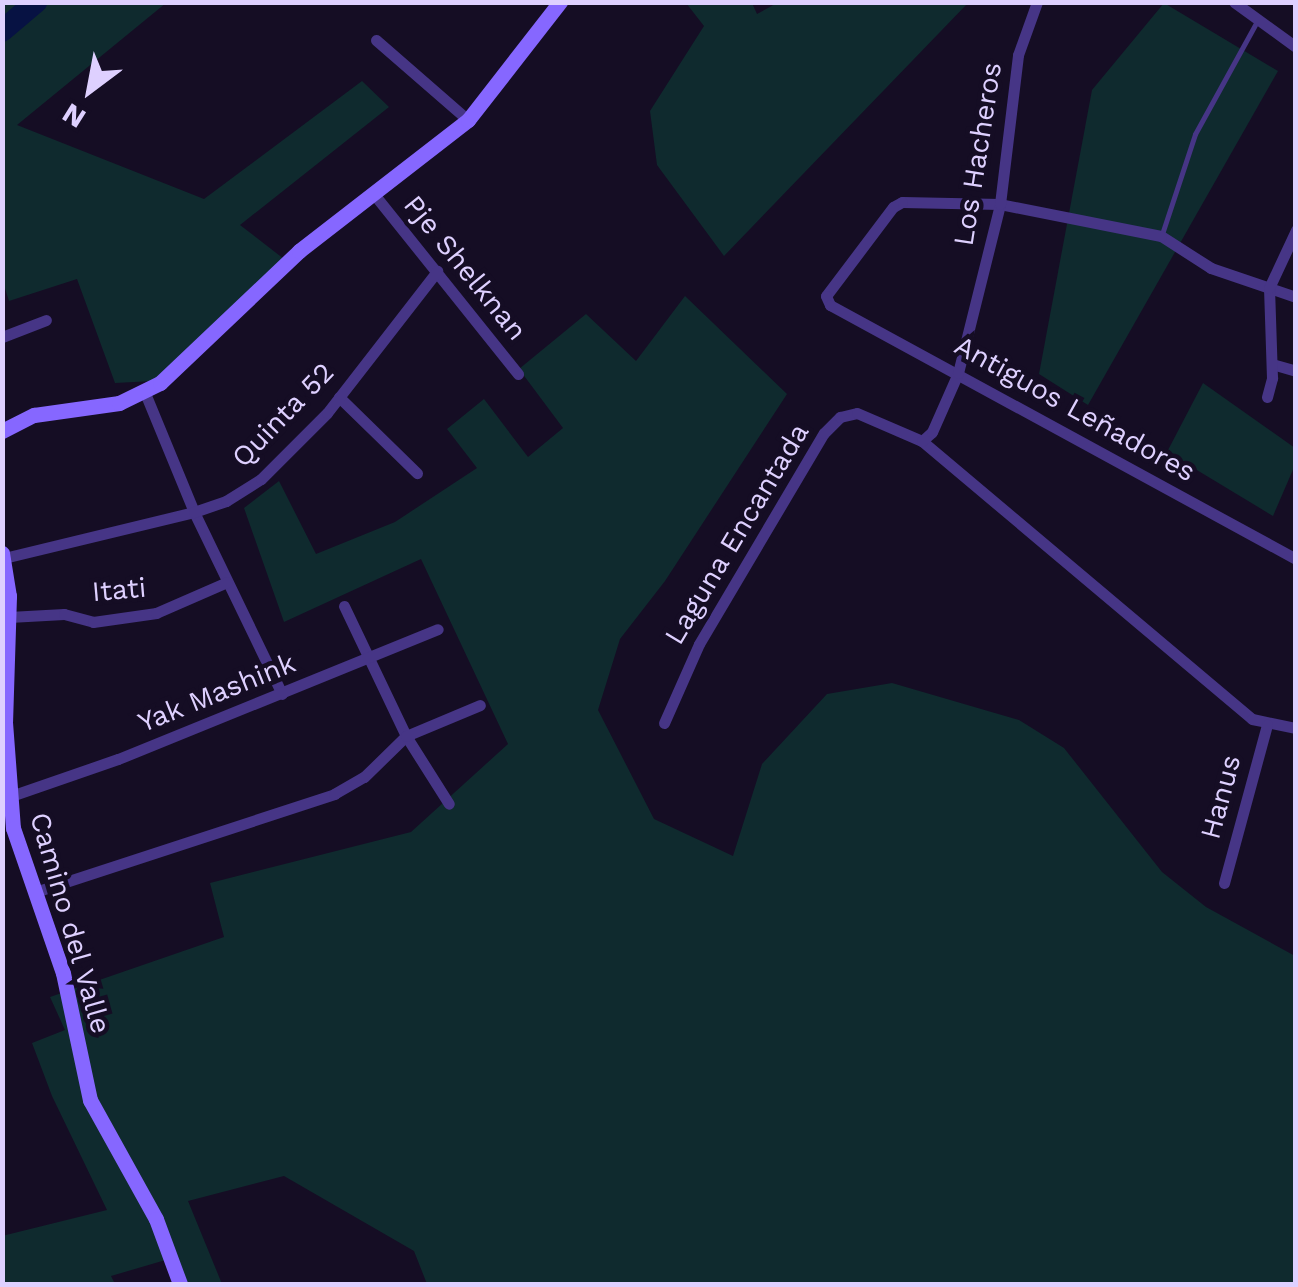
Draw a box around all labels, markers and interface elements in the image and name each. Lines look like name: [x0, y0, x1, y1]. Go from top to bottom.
north arrow: [40, 40, 140, 140]
street label: Los Hacheros: [947, 60, 1009, 248]
text: N: [56, 96, 91, 135]
street label: Pje Shelknan: [396, 189, 534, 347]
street label: Antiguos Leñadores: [949, 329, 1201, 489]
street label: Quinta 52: [225, 356, 341, 474]
street label: Laguna Encantada: [658, 417, 816, 651]
street label: Itati: [90, 571, 148, 609]
street label: Yak Mashink: [133, 646, 301, 740]
street label: Hanus: [1194, 751, 1248, 843]
street label: Camino del Valle: [22, 808, 118, 1038]

